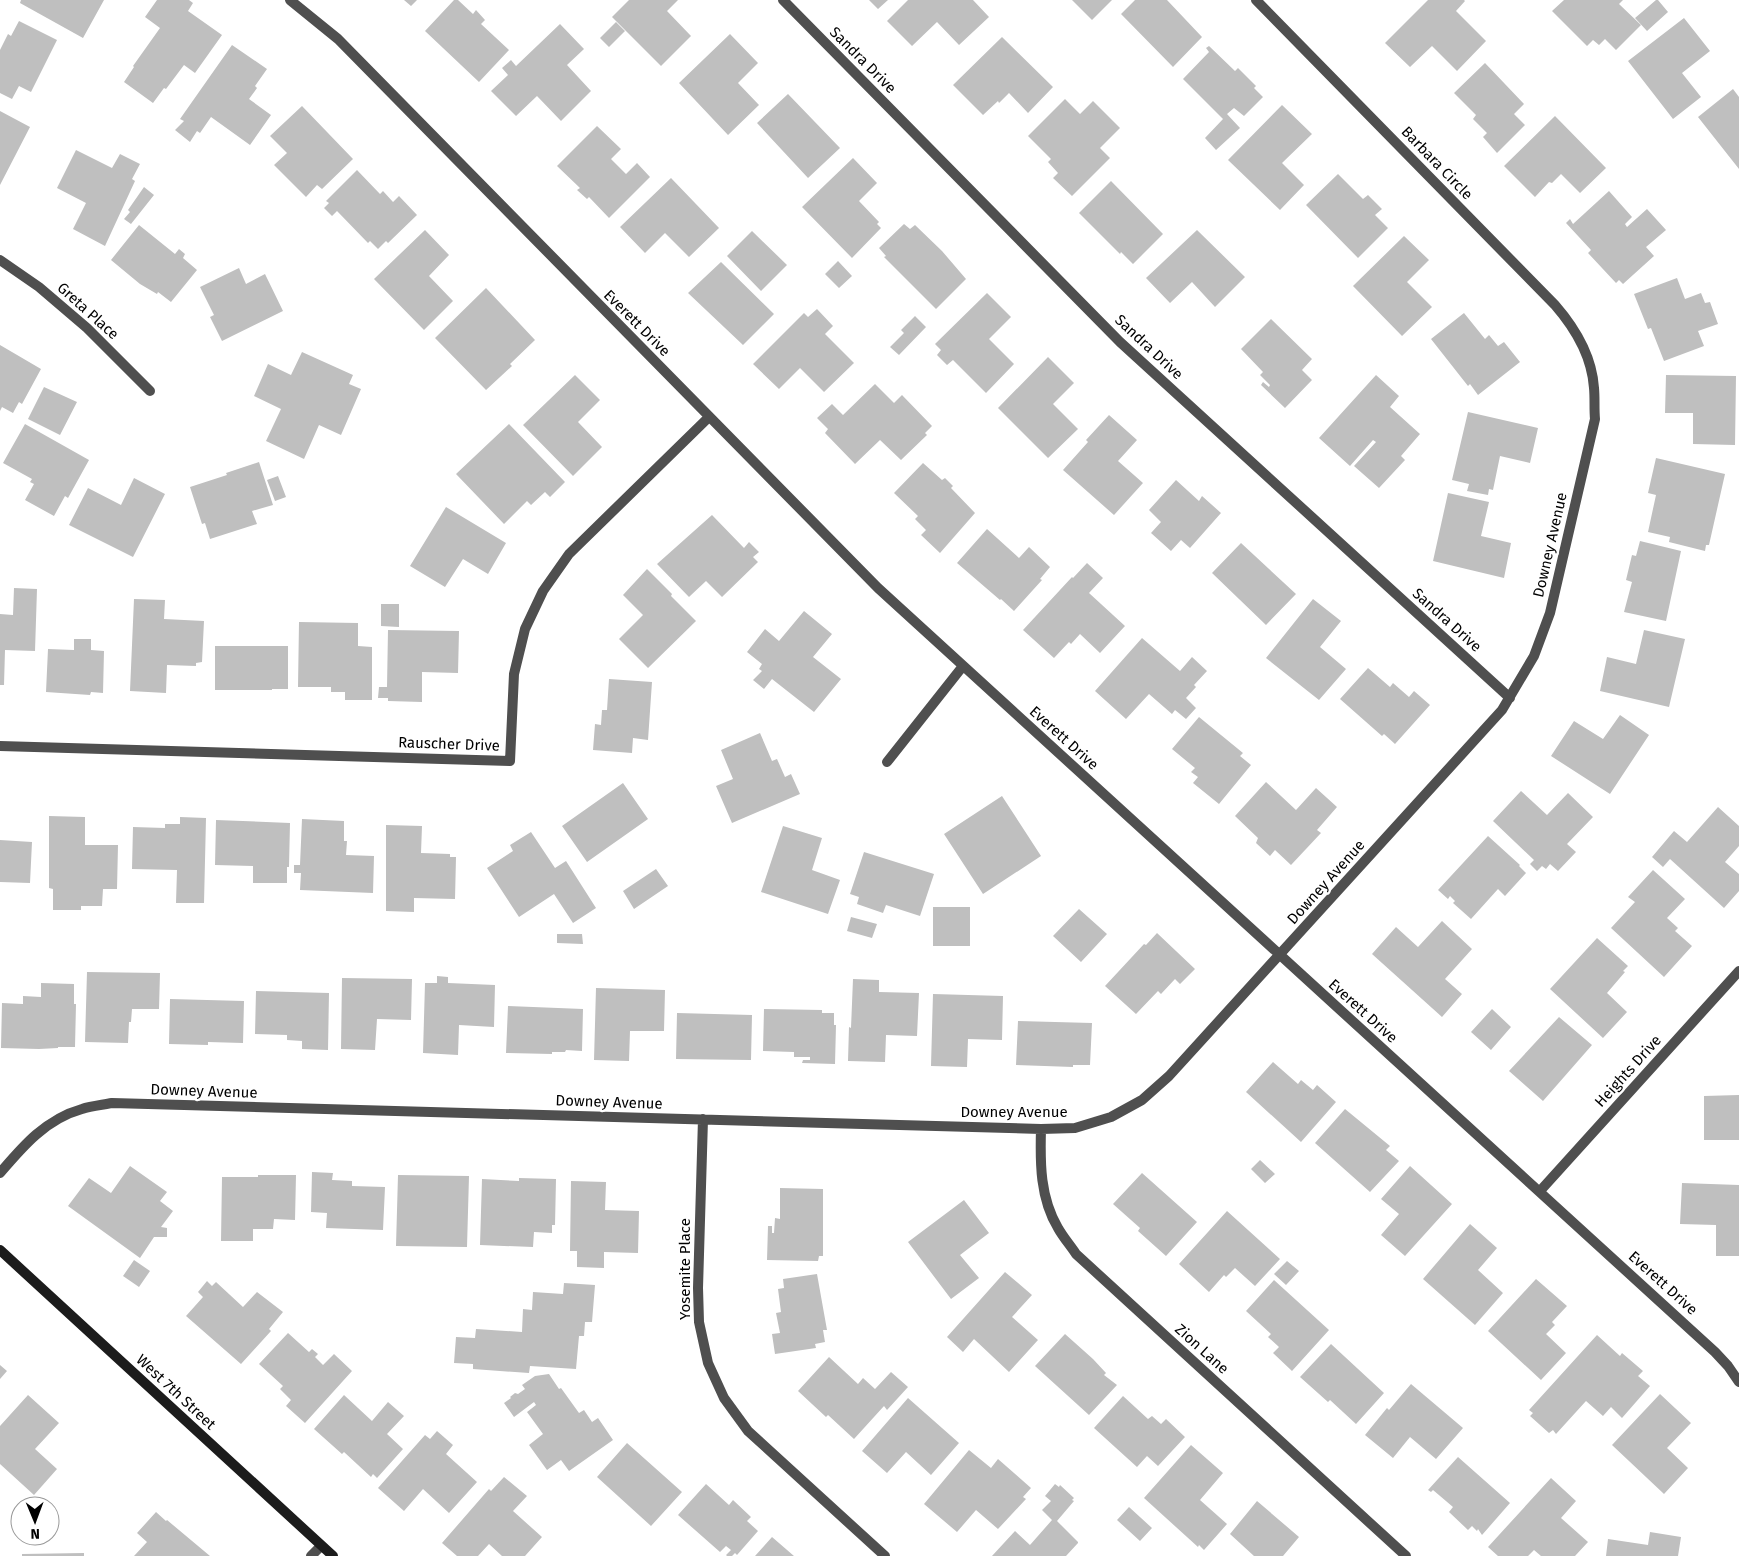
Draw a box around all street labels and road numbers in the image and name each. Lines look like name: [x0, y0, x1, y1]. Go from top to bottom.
street label: Sandra Drive: [826, 23, 900, 97]
street label: Barbara Circle: [1398, 123, 1476, 203]
street label: Greta Place: [54, 279, 122, 343]
street label: Everett Drive: [600, 286, 674, 360]
street label: Sandra Drive: [1111, 311, 1187, 383]
street label: Downey Avenue: [1529, 491, 1571, 599]
street label: Sandra Drive: [1409, 584, 1485, 656]
street label: Everett Drive: [1026, 702, 1102, 774]
street label: Rauscher Drive: [398, 733, 500, 755]
street label: Downey Avenue: [1283, 836, 1369, 928]
street label: Everett Drive: [1325, 975, 1401, 1047]
street label: Heights Drive: [1591, 1031, 1665, 1111]
street label: Downey Avenue: [150, 1080, 258, 1102]
street label: Downey Avenue: [555, 1091, 663, 1113]
street label: Downey Avenue: [960, 1103, 1068, 1121]
street label: Yosemite Place: [676, 1218, 694, 1320]
street label: Everett Drive: [1625, 1247, 1701, 1319]
street label: Zion Lane: [1171, 1320, 1233, 1378]
street label: West 7th Street: [132, 1351, 220, 1434]

